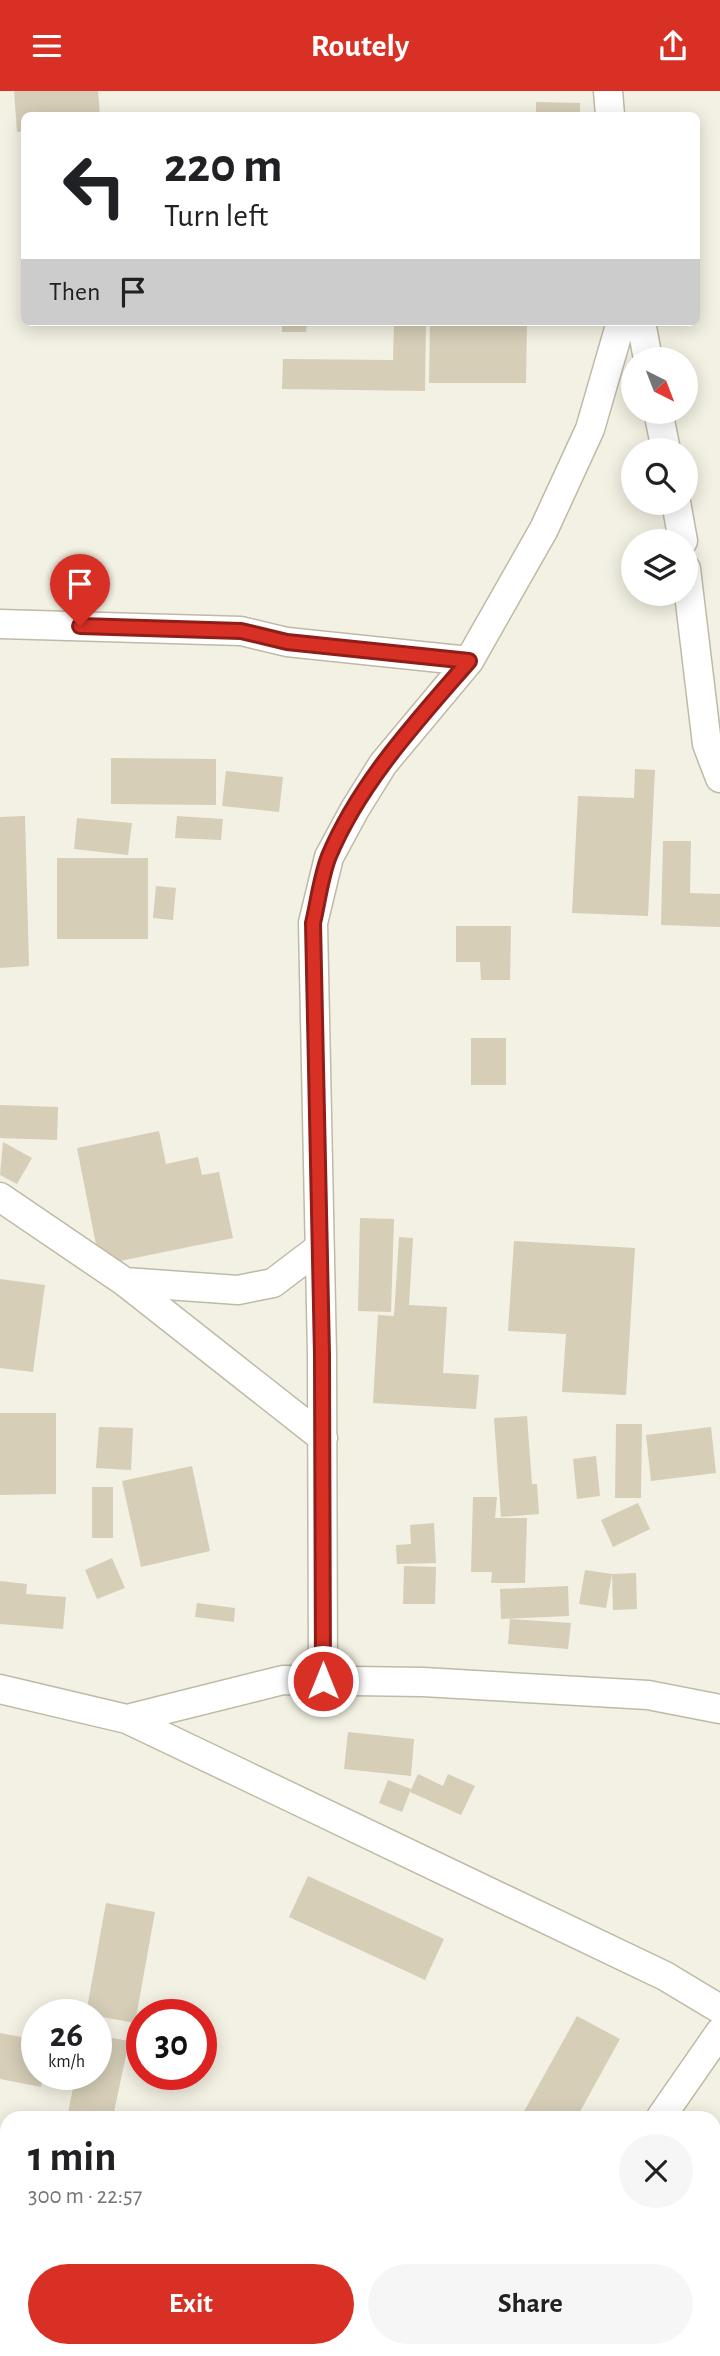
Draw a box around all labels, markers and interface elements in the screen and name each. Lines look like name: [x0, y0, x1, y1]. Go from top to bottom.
icon: menu: [28, 27, 66, 65]
icon: share: [654, 27, 692, 65]
text: Routely: [311, 30, 409, 62]
icon: left: [49, 140, 140, 231]
text: 220 m: [164, 142, 283, 191]
text: Turn left: [164, 200, 268, 232]
icon: arrive: [114, 273, 152, 311]
text: Then: [49, 279, 100, 305]
north arrow: [621, 347, 698, 423]
map controls: [621, 347, 698, 606]
button: search: [621, 438, 698, 515]
button: layers: [621, 529, 698, 606]
pin: [50, 554, 110, 626]
icon: arrive: [61, 565, 99, 603]
position arrow: [286, 1644, 360, 1718]
speed limit sign: 30: [126, 1999, 217, 2090]
text: 26: [50, 2018, 83, 2053]
text: km/h: [48, 2053, 85, 2071]
button: close: [619, 2134, 693, 2208]
text: 1 min: [28, 2136, 117, 2178]
text: 300 m · 22:57: [28, 2185, 142, 2208]
button: Exit: [28, 2264, 354, 2344]
button: Share: [368, 2264, 693, 2344]

